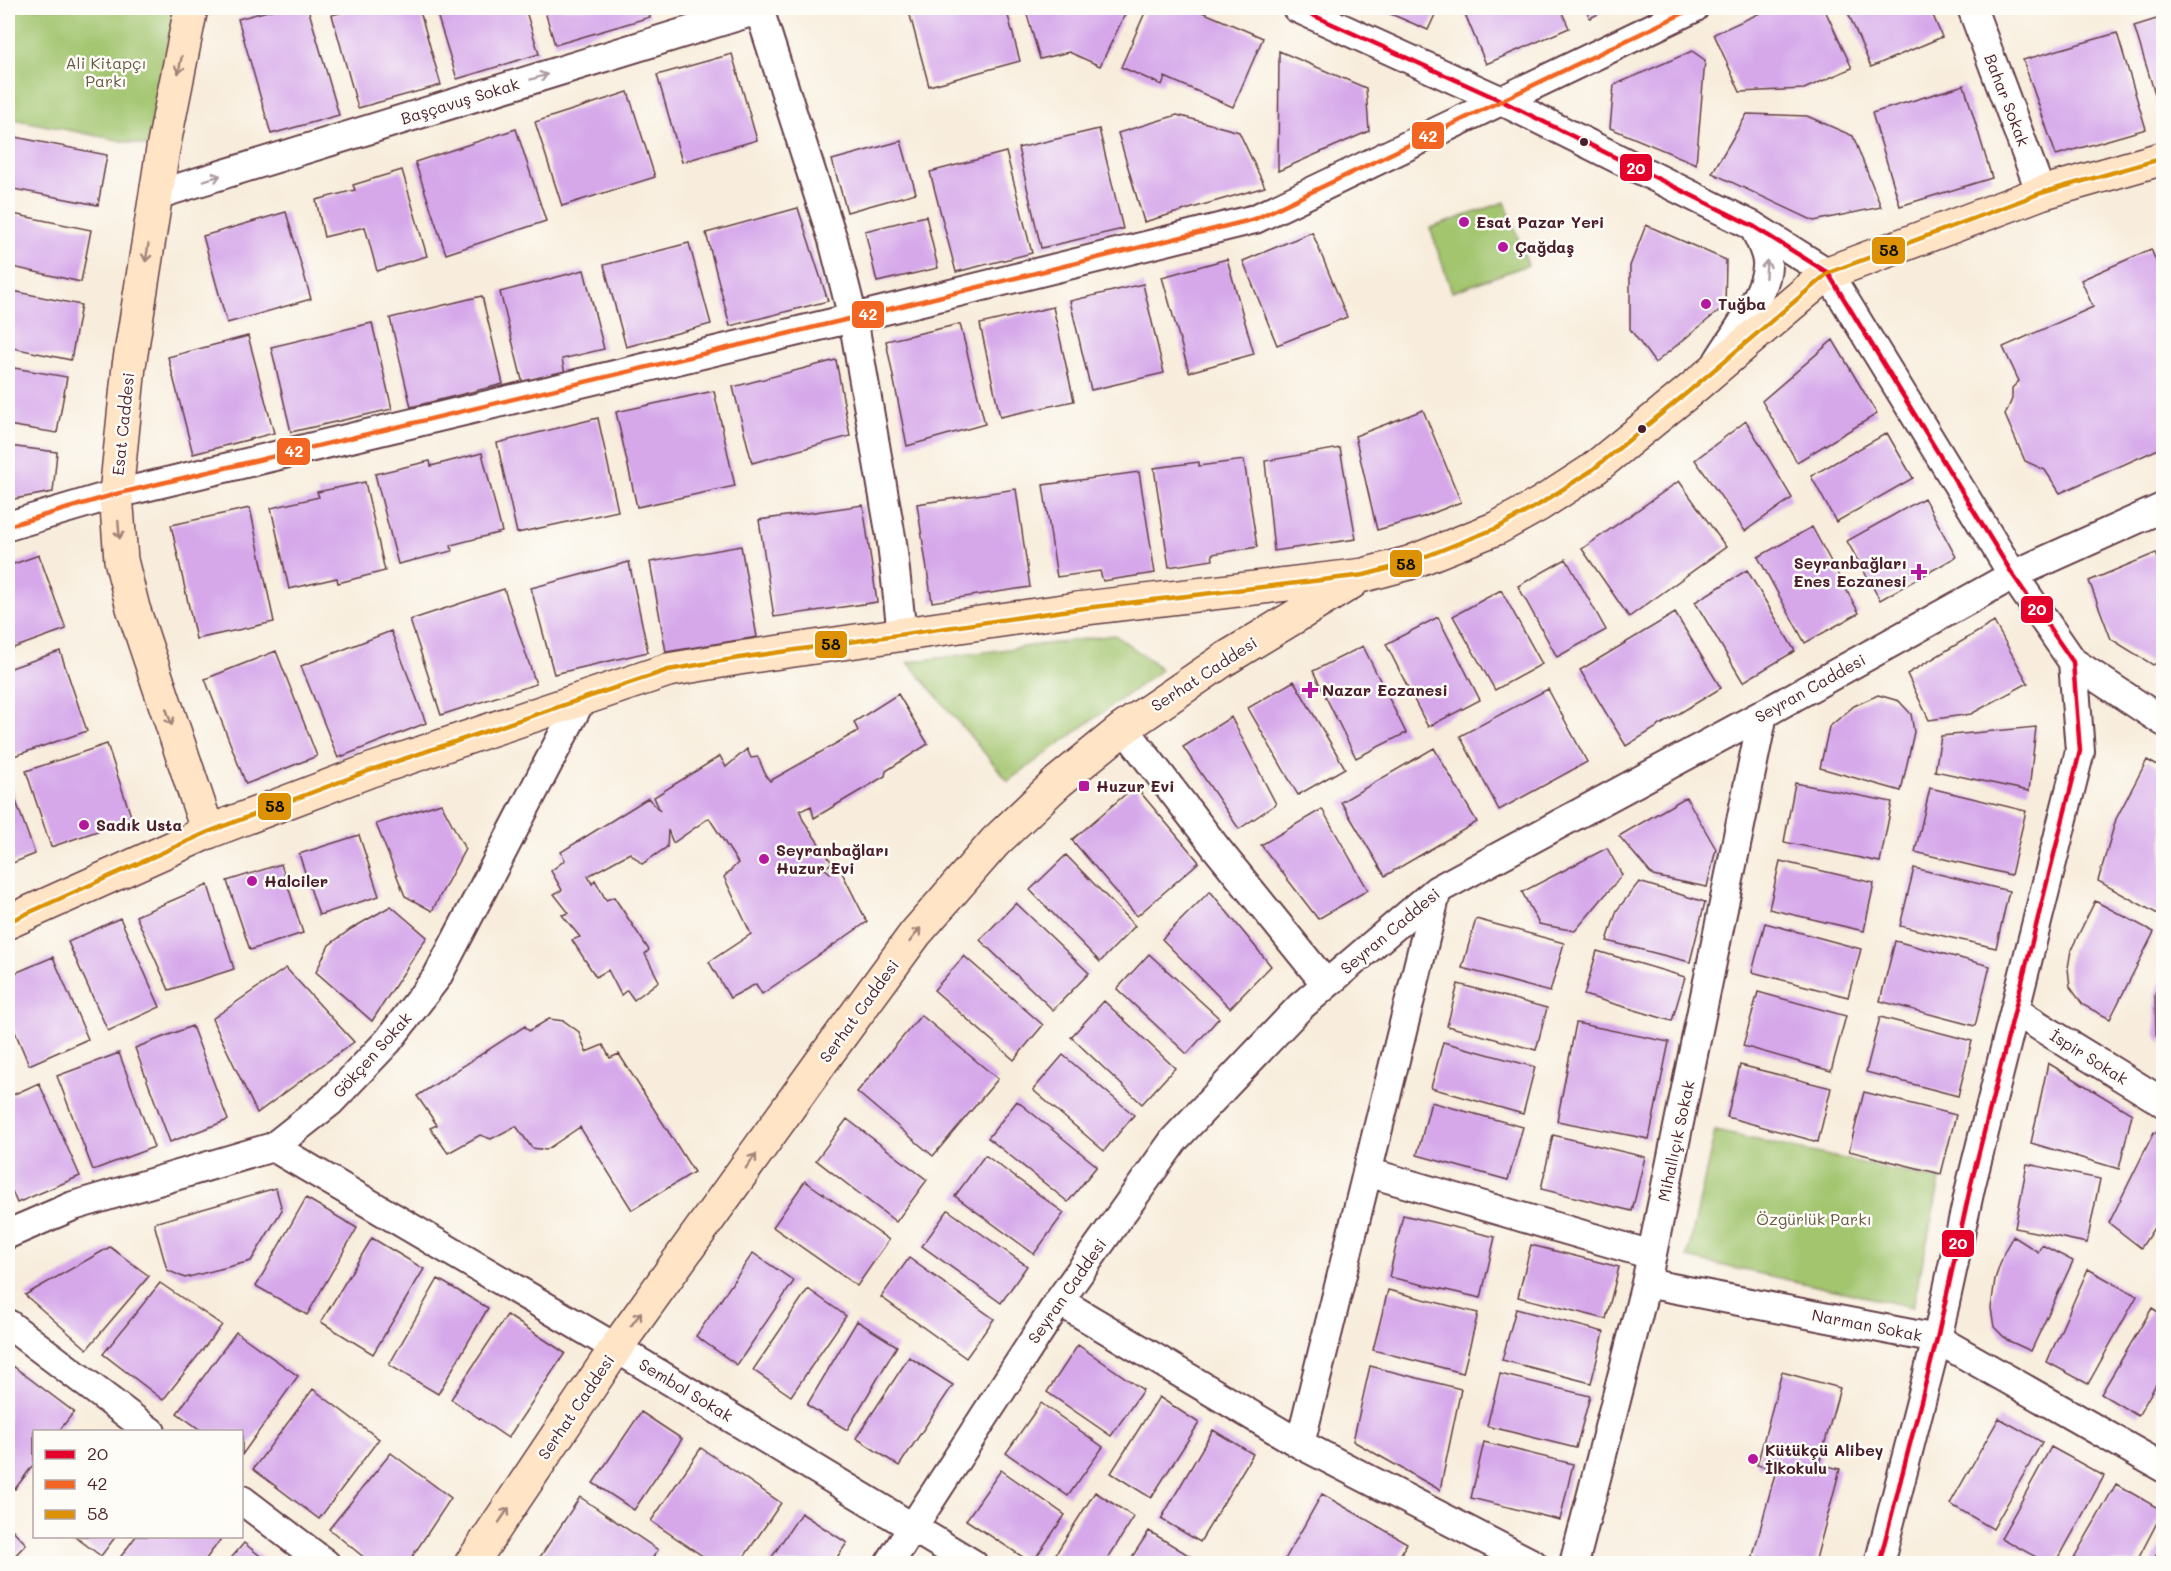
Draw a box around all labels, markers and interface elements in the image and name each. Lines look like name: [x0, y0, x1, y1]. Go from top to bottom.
street label: Bahar Sokak: [1980, 51, 2035, 149]
park label: Ali Kitapçı Parkı: [65, 52, 147, 91]
one-way arrow: [174, 55, 185, 74]
one-way arrow: [529, 71, 548, 82]
street label: Başçavuş Sokak: [398, 73, 522, 128]
line badge: 42: [1411, 121, 1445, 150]
text: 42: [1418, 125, 1438, 146]
unlabelled marker: [1578, 136, 1590, 148]
line badge: 20: [1619, 153, 1653, 182]
text: 20: [1626, 157, 1646, 178]
one-way arrow: [202, 172, 221, 183]
place label: Esat Pazar Yeri: [1476, 211, 1604, 232]
marker: Esat Pazar Yeri: [1457, 215, 1471, 229]
place label: Çağdaş: [1515, 236, 1574, 258]
line badge: 58: [1871, 236, 1906, 265]
text: 58: [1879, 239, 1899, 260]
marker: Çağdaş: [1496, 240, 1510, 254]
one-way arrow: [141, 242, 152, 262]
one-way arrow: [1760, 259, 1771, 279]
place label: Tuğba: [1718, 293, 1766, 314]
marker: Tuğba: [1699, 297, 1713, 311]
line badge: 42: [851, 300, 885, 329]
text: 42: [858, 303, 878, 324]
street label: Esat Caddesi: [107, 371, 138, 476]
unlabelled marker: [1636, 423, 1648, 435]
line badge: 42: [276, 437, 311, 466]
text: 42: [284, 440, 304, 461]
one-way arrow: [113, 519, 124, 539]
line badge: 58: [1389, 549, 1423, 578]
place label: Seyranbağları Enes Eczanesi: [1793, 552, 1907, 591]
text: 58: [1396, 553, 1416, 574]
marker: Seyranbağları Enes Eczanesi: [1912, 565, 1926, 579]
line badge: 20: [2020, 595, 2054, 624]
text: 20: [2027, 598, 2047, 619]
line badge: 58: [814, 630, 848, 659]
street label: Serhat Caddesi: [1147, 631, 1261, 716]
text: 58: [821, 633, 841, 654]
street label: Seyran Caddesi: [1751, 648, 1869, 727]
place label: Nazar Eczanesi: [1322, 679, 1448, 700]
marker: Nazar Eczanesi: [1303, 683, 1317, 697]
one-way arrow: [165, 707, 176, 726]
place label: Huzur Evi: [1096, 775, 1175, 796]
marker: Huzur Evi: [1077, 779, 1091, 793]
line badge: 58: [257, 792, 292, 821]
text: 58: [265, 795, 285, 816]
place label: Sadık Usta: [96, 814, 182, 835]
marker: Sadık Usta: [77, 818, 91, 832]
place label: Seyranbağları Huzur Evi: [776, 839, 889, 878]
marker: Seyranbağları Huzur Evi: [757, 852, 771, 866]
place label: Halciler: [264, 870, 328, 891]
marker: Halciler: [245, 874, 259, 888]
street label: Seyran Caddesi: [1336, 883, 1444, 978]
one-way arrow: [908, 927, 921, 943]
street label: Serhat Caddesi: [814, 955, 903, 1066]
street label: Gökçen Sokak: [327, 1007, 416, 1102]
street label: İspir Sokak: [2046, 1024, 2132, 1089]
street label: Mihallıçık Sokak: [1652, 1078, 1699, 1203]
one-way arrow: [744, 1153, 757, 1169]
park label: Özgürlük Parkı: [1756, 1208, 1872, 1229]
line badge: 20: [1941, 1229, 1975, 1258]
text: 20: [1948, 1232, 1968, 1253]
street label: Seyran Caddesi: [1023, 1234, 1111, 1347]
street label: Narman Sokak: [1810, 1304, 1924, 1345]
one-way arrow: [630, 1311, 643, 1327]
street label: Serhat Caddesi: [533, 1350, 619, 1463]
street label: Sembol Sokak: [635, 1353, 737, 1426]
legend: [33, 1430, 243, 1538]
place label: Kütükçü Alibey İlkokulu: [1765, 1439, 1884, 1478]
text: 20: [87, 1441, 108, 1465]
marker: Kütükçü Alibey İlkokulu: [1746, 1452, 1760, 1466]
text: 42: [87, 1471, 108, 1495]
text: 58: [87, 1501, 108, 1525]
one-way arrow: [498, 1508, 510, 1524]

